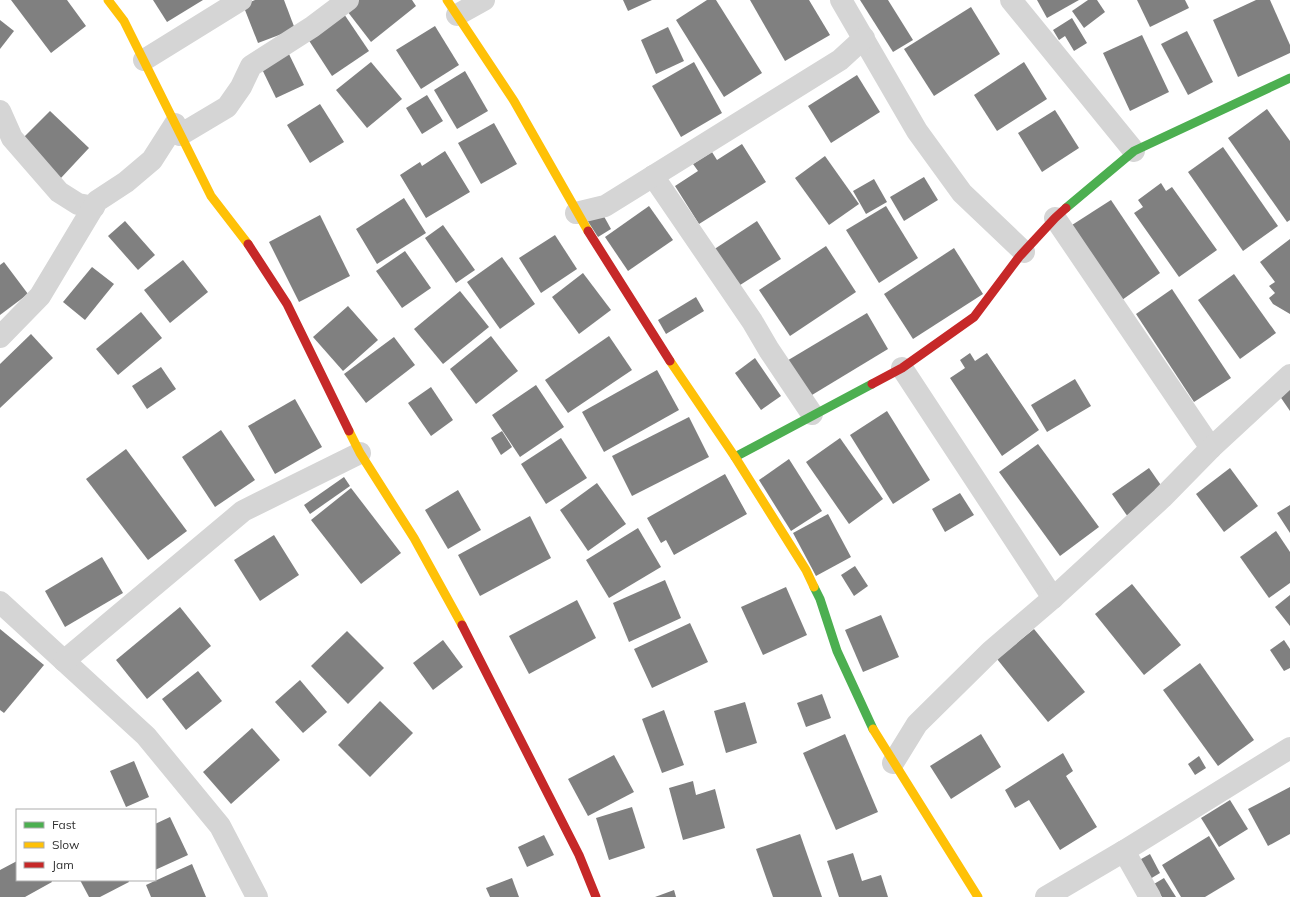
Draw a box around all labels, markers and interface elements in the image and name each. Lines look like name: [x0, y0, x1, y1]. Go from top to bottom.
legend: [16, 809, 156, 881]
text: Fast: [52, 817, 76, 832]
text: Slow: [52, 837, 80, 852]
text: Jam: [52, 857, 74, 872]

